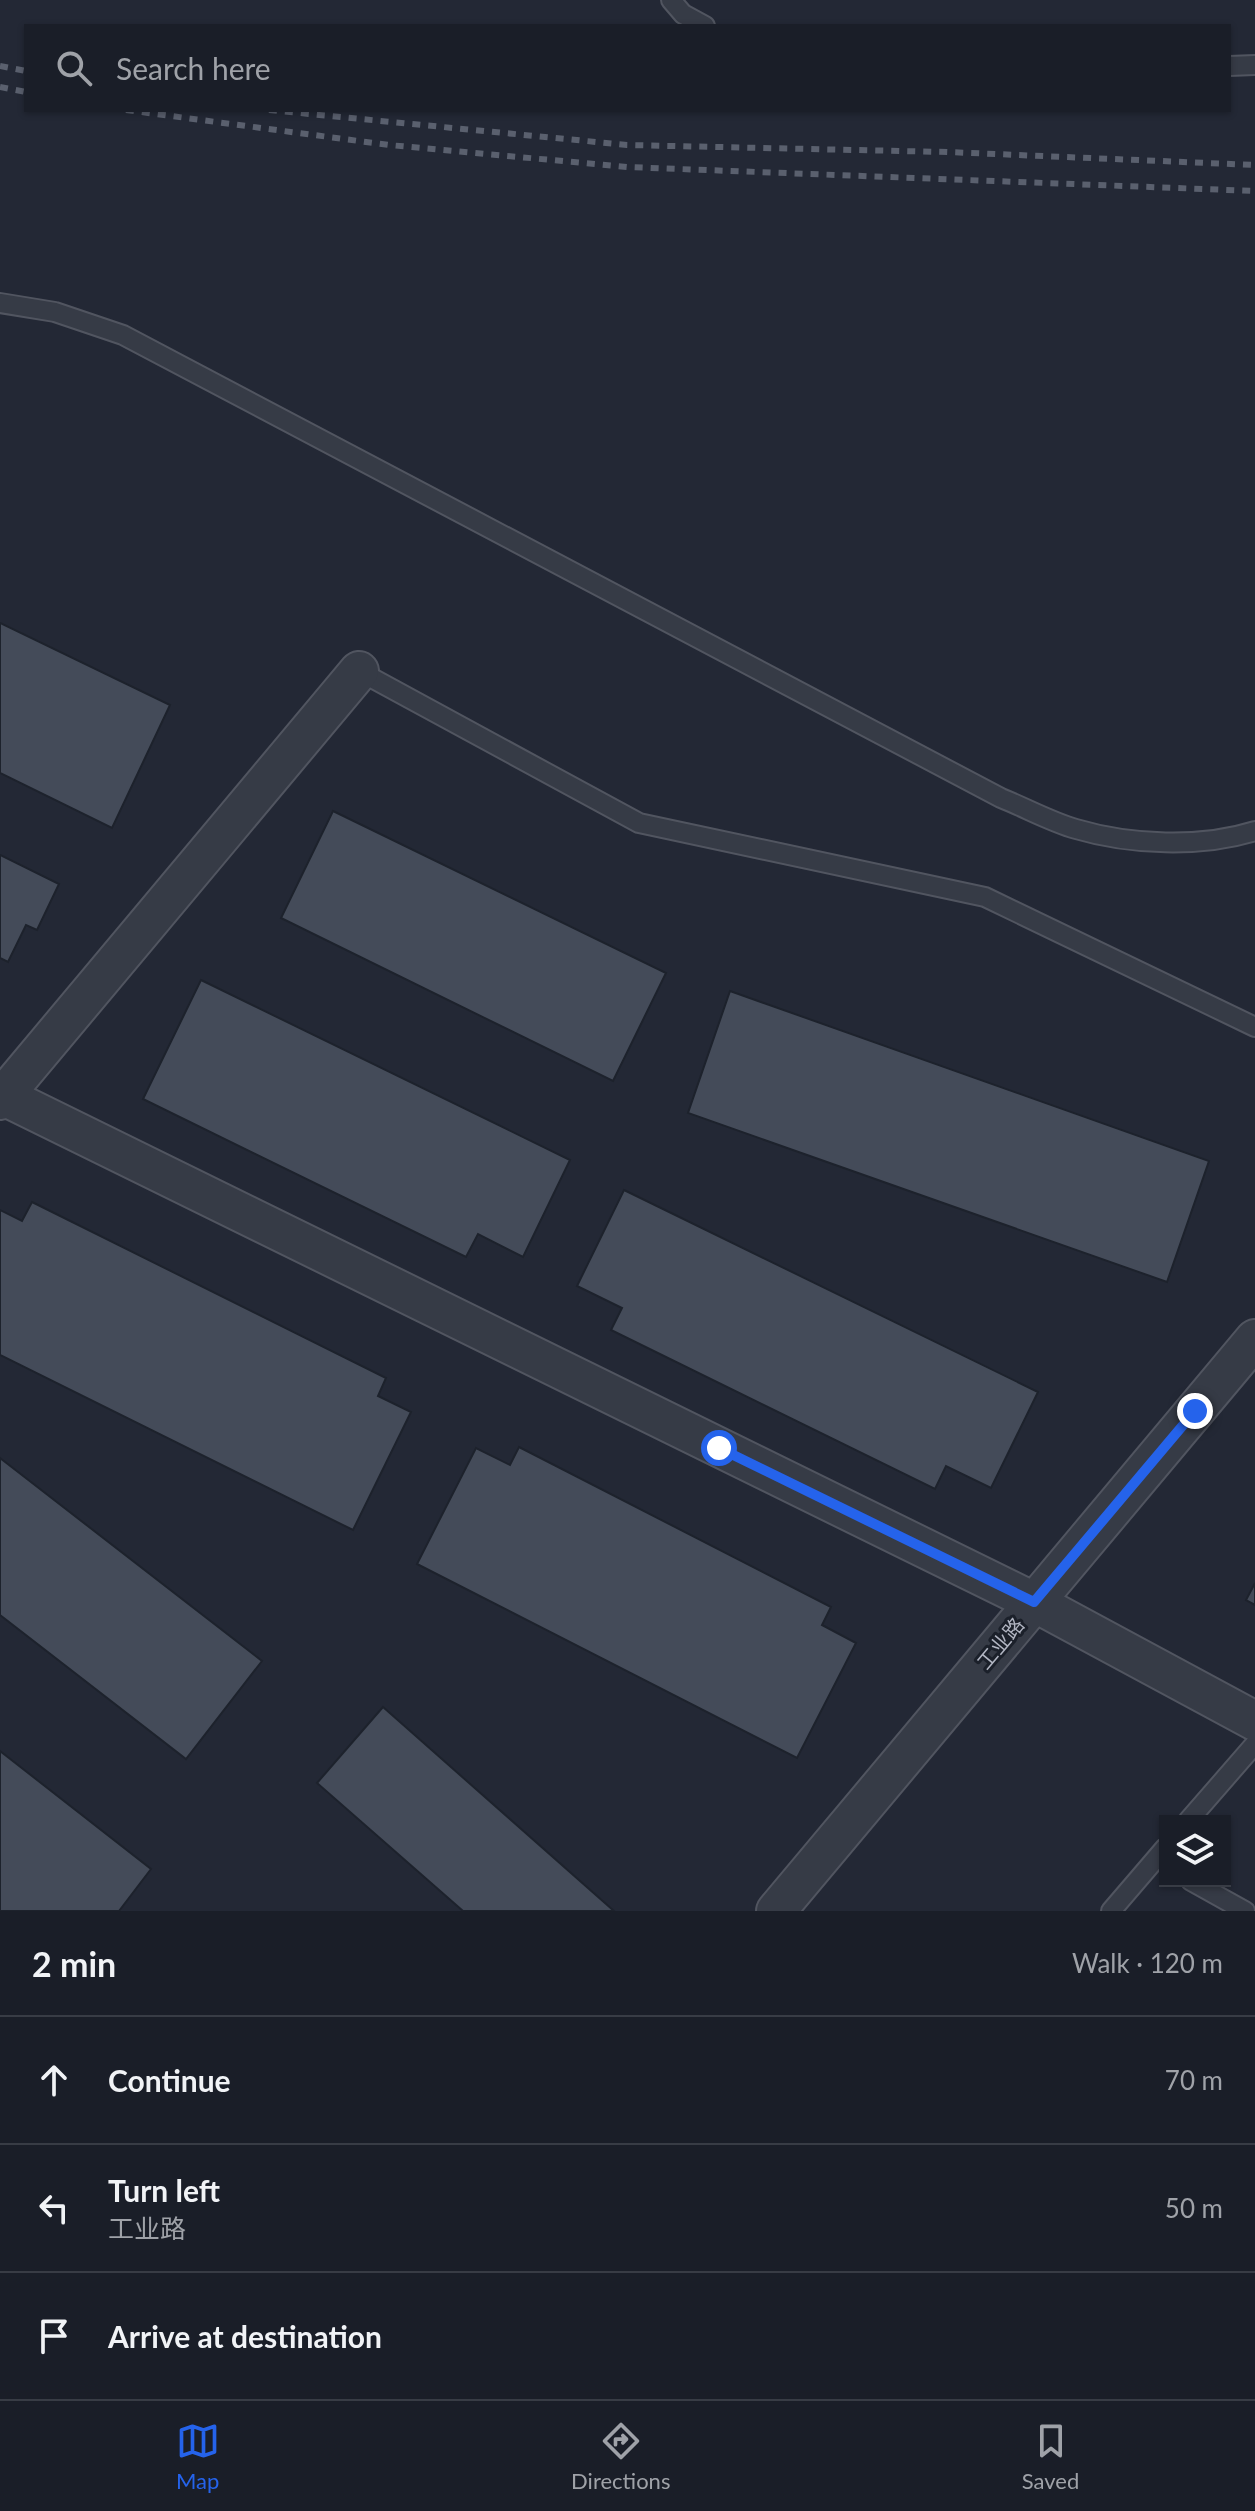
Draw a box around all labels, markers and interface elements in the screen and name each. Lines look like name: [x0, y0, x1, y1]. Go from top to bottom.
search box: [24, 24, 1231, 112]
icon: search: [52, 46, 96, 90]
text: Search here: [116, 50, 271, 86]
route end: [1177, 1393, 1213, 1429]
route start: [701, 1430, 737, 1466]
street label: 工业路: [972, 1612, 1028, 1674]
map controls: [1159, 1815, 1231, 1887]
button: layers: [1159, 1815, 1231, 1887]
text: 2 min: [32, 1943, 116, 1984]
text: Walk · 120 m: [1072, 1947, 1223, 1979]
icon: ahead: [32, 2058, 76, 2102]
text: Continue: [108, 2062, 231, 2098]
text: 70 m: [1165, 2064, 1223, 2096]
text: Turn left: [108, 2172, 220, 2208]
icon: left: [32, 2186, 76, 2230]
text: 50 m: [1165, 2192, 1223, 2224]
text: 工业路: [108, 2212, 186, 2244]
icon: arrive: [32, 2314, 76, 2358]
text: Arrive at destination: [108, 2318, 382, 2354]
tab: Map: [176, 2419, 220, 2494]
tab: Directions: [571, 2419, 670, 2494]
tab: Saved: [1022, 2419, 1079, 2494]

